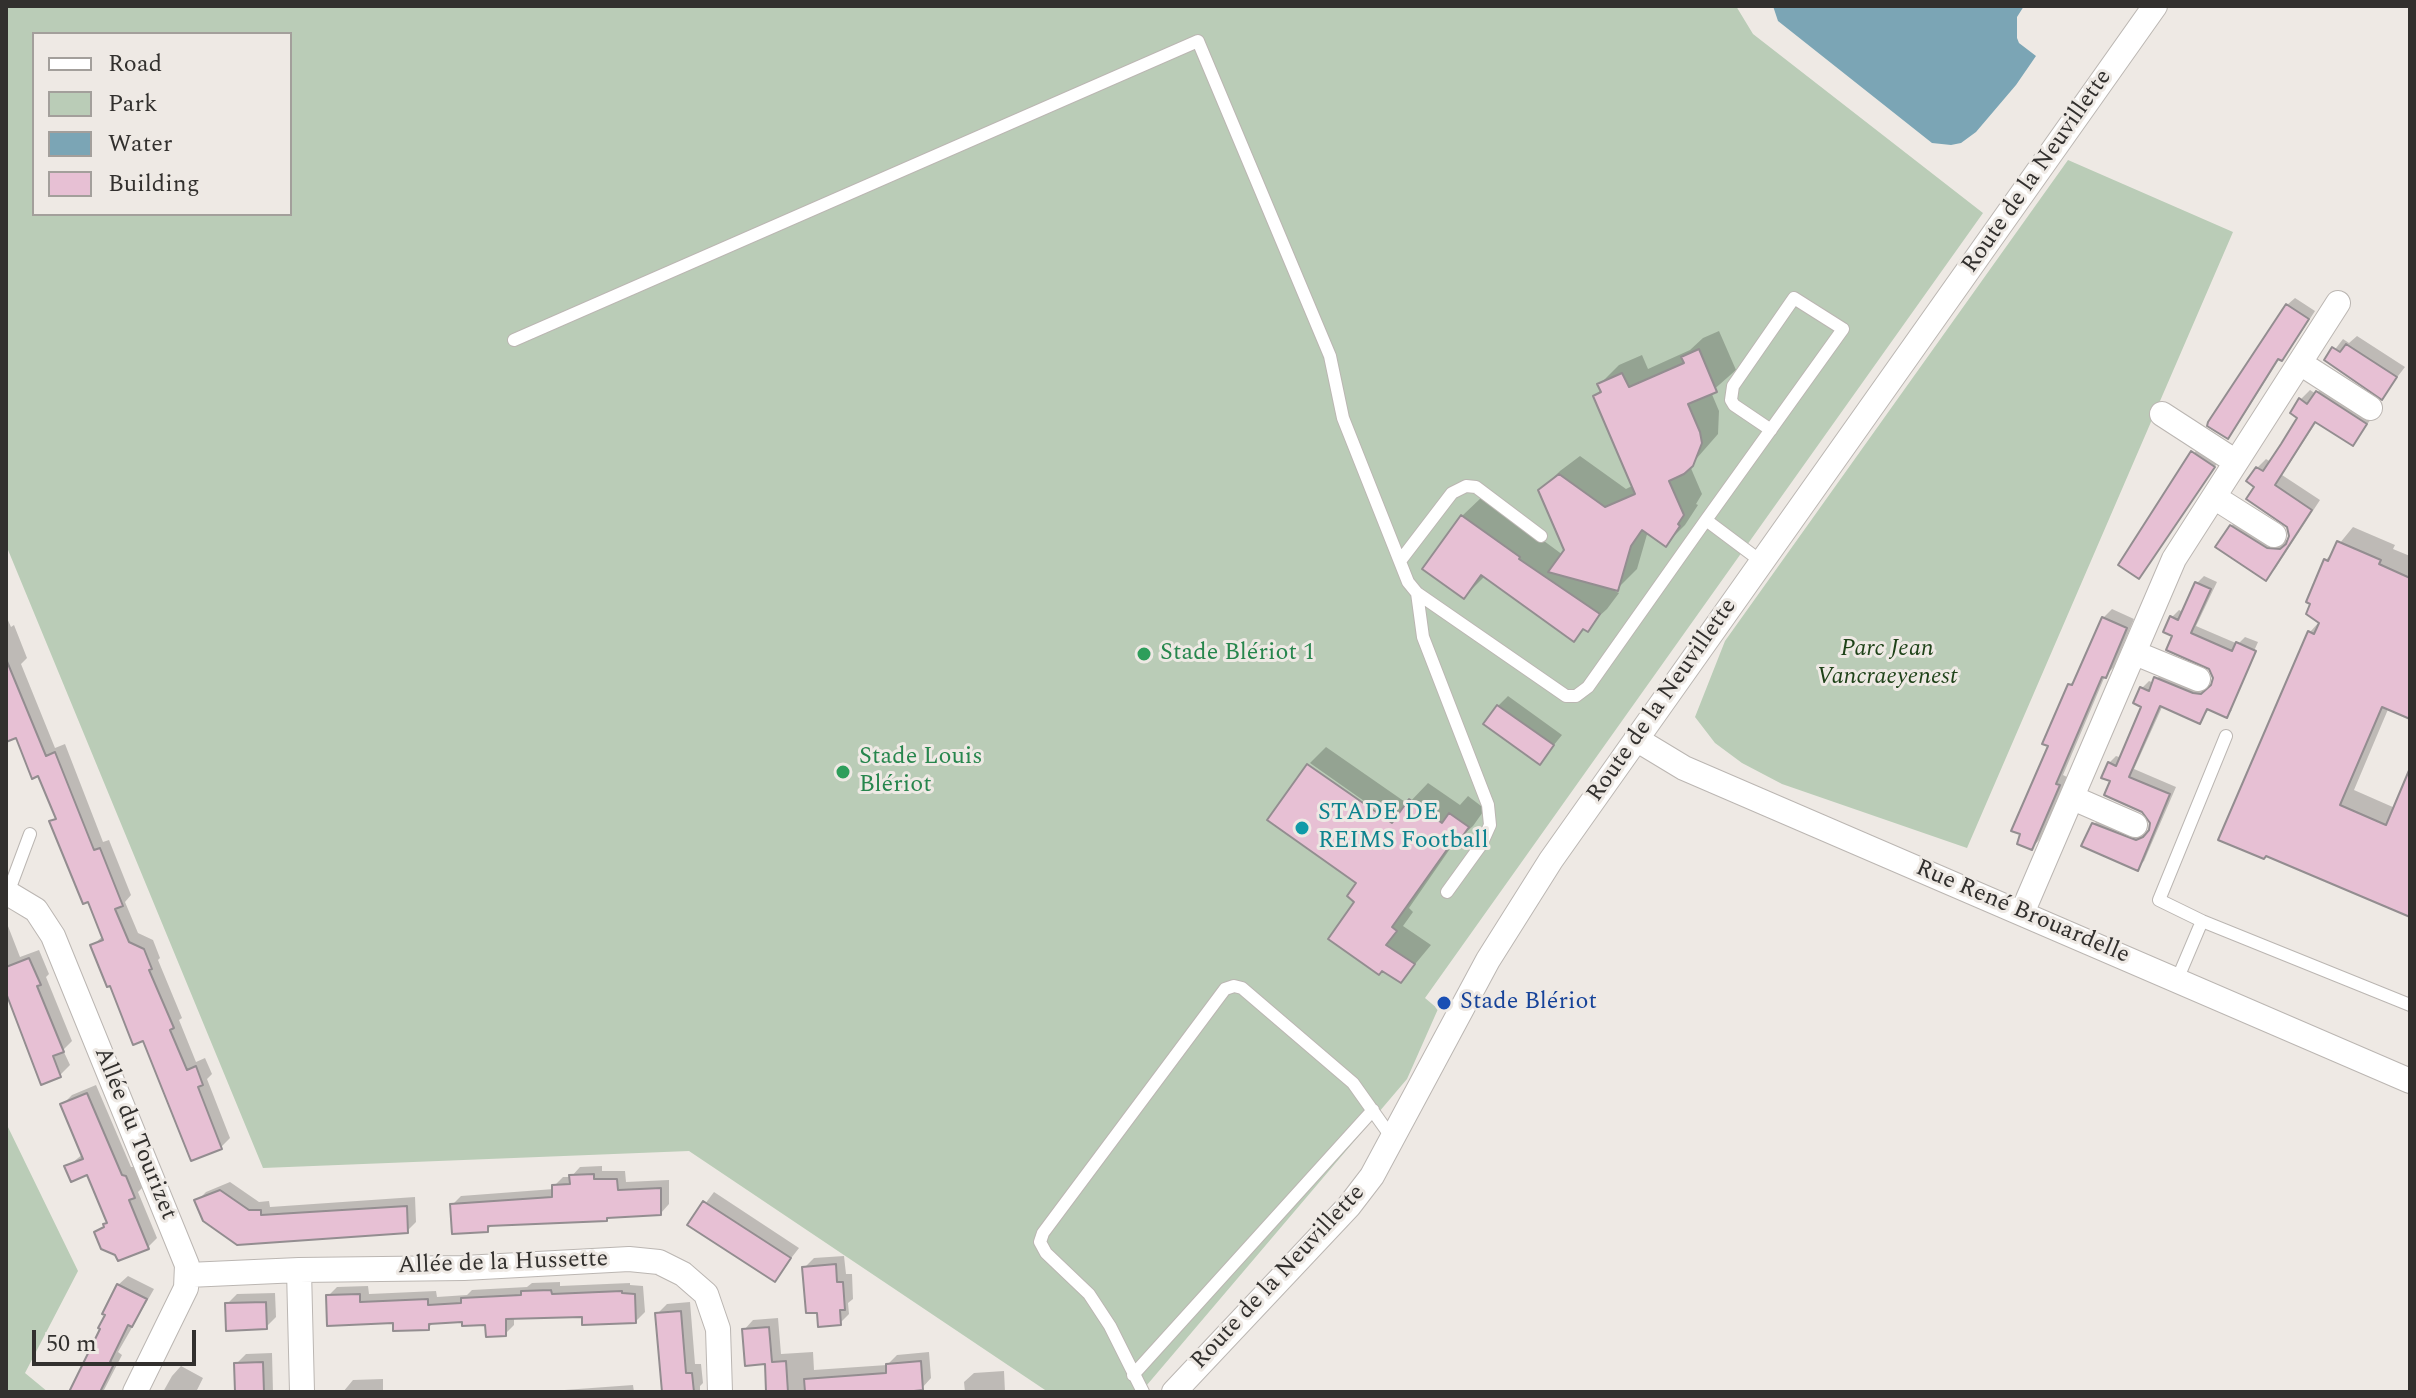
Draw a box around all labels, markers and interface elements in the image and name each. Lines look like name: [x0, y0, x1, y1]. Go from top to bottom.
legend: [32, 32, 292, 216]
text: Road: [108, 46, 162, 82]
street label: Route de la Neuvillette: [1957, 65, 2119, 279]
text: Park: [108, 86, 158, 122]
text: Water: [108, 126, 172, 162]
text: Building: [108, 166, 200, 202]
street label: Route de la Neuvillette: [1582, 594, 1744, 808]
park label: Parc Jean Vancraeyenest: [1817, 636, 1957, 692]
place label: Stade Blériot 1: [1160, 640, 1315, 668]
marker: Stade Blériot 1: [1135, 645, 1153, 663]
place label: Stade Louis Blériot: [859, 744, 983, 800]
marker: Stade Louis Blériot: [834, 763, 852, 781]
place label: STADE DE REIMS Football: [1318, 800, 1488, 856]
marker: STADE DE REIMS Football: [1293, 819, 1311, 837]
street label: Rue René Brouardelle: [1911, 855, 2133, 971]
place label: Stade Blériot: [1460, 989, 1597, 1017]
marker: Stade Blériot: [1435, 994, 1453, 1012]
street label: Allée du Tourizet: [86, 1043, 182, 1225]
street label: Route de la Neuvillette: [1186, 1180, 1372, 1376]
street label: Allée de la Hussette: [397, 1246, 609, 1282]
scale bar: [36, 1314, 200, 1364]
text: 50 m: [46, 1326, 97, 1362]

